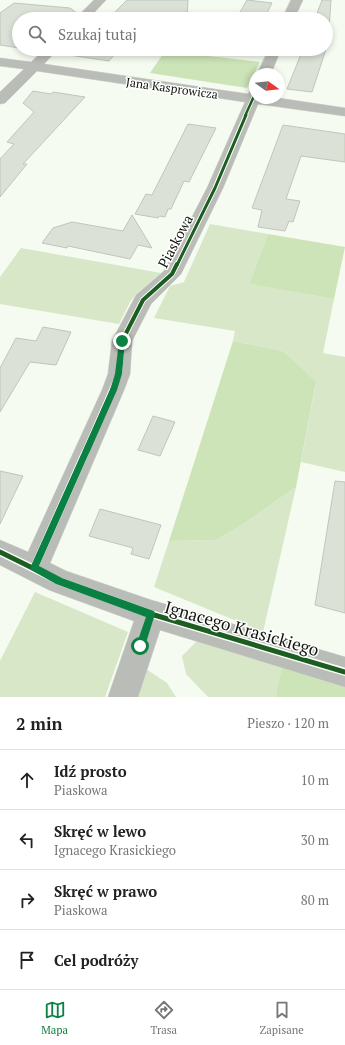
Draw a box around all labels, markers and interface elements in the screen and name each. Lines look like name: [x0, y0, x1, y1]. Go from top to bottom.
search box: [12, 12, 333, 56]
icon: search: [26, 23, 48, 45]
text: Szukaj tutaj: [58, 24, 137, 44]
north arrow: [249, 68, 285, 104]
street label: Jana Kasprowicza: [125, 74, 219, 102]
street label: Piaskowa: [153, 211, 197, 271]
route end: [113, 332, 131, 350]
street label: Ignacego Krasickiego: [162, 595, 322, 661]
route start: [131, 637, 149, 655]
text: 2 min: [16, 712, 63, 735]
text: Pieszo · 120 m: [247, 714, 329, 732]
text: Idź prosto: [54, 761, 127, 781]
icon: ahead: [16, 769, 38, 791]
text: 10 m: [301, 771, 329, 789]
text: Piaskowa: [54, 781, 107, 799]
text: Skręć w lewo: [54, 821, 146, 841]
icon: left: [16, 829, 38, 851]
text: 30 m: [301, 831, 329, 849]
text: Ignacego Krasickiego: [54, 841, 176, 859]
text: Skręć w prawo: [54, 881, 157, 901]
icon: right: [16, 889, 38, 911]
text: 80 m: [301, 891, 329, 909]
text: Piaskowa: [54, 901, 107, 919]
icon: arrive: [16, 949, 38, 971]
text: Cel podróży: [54, 950, 138, 970]
tab: Mapa: [41, 999, 68, 1037]
tab: Trasa: [151, 999, 177, 1037]
tab: Zapisane: [260, 999, 304, 1037]

